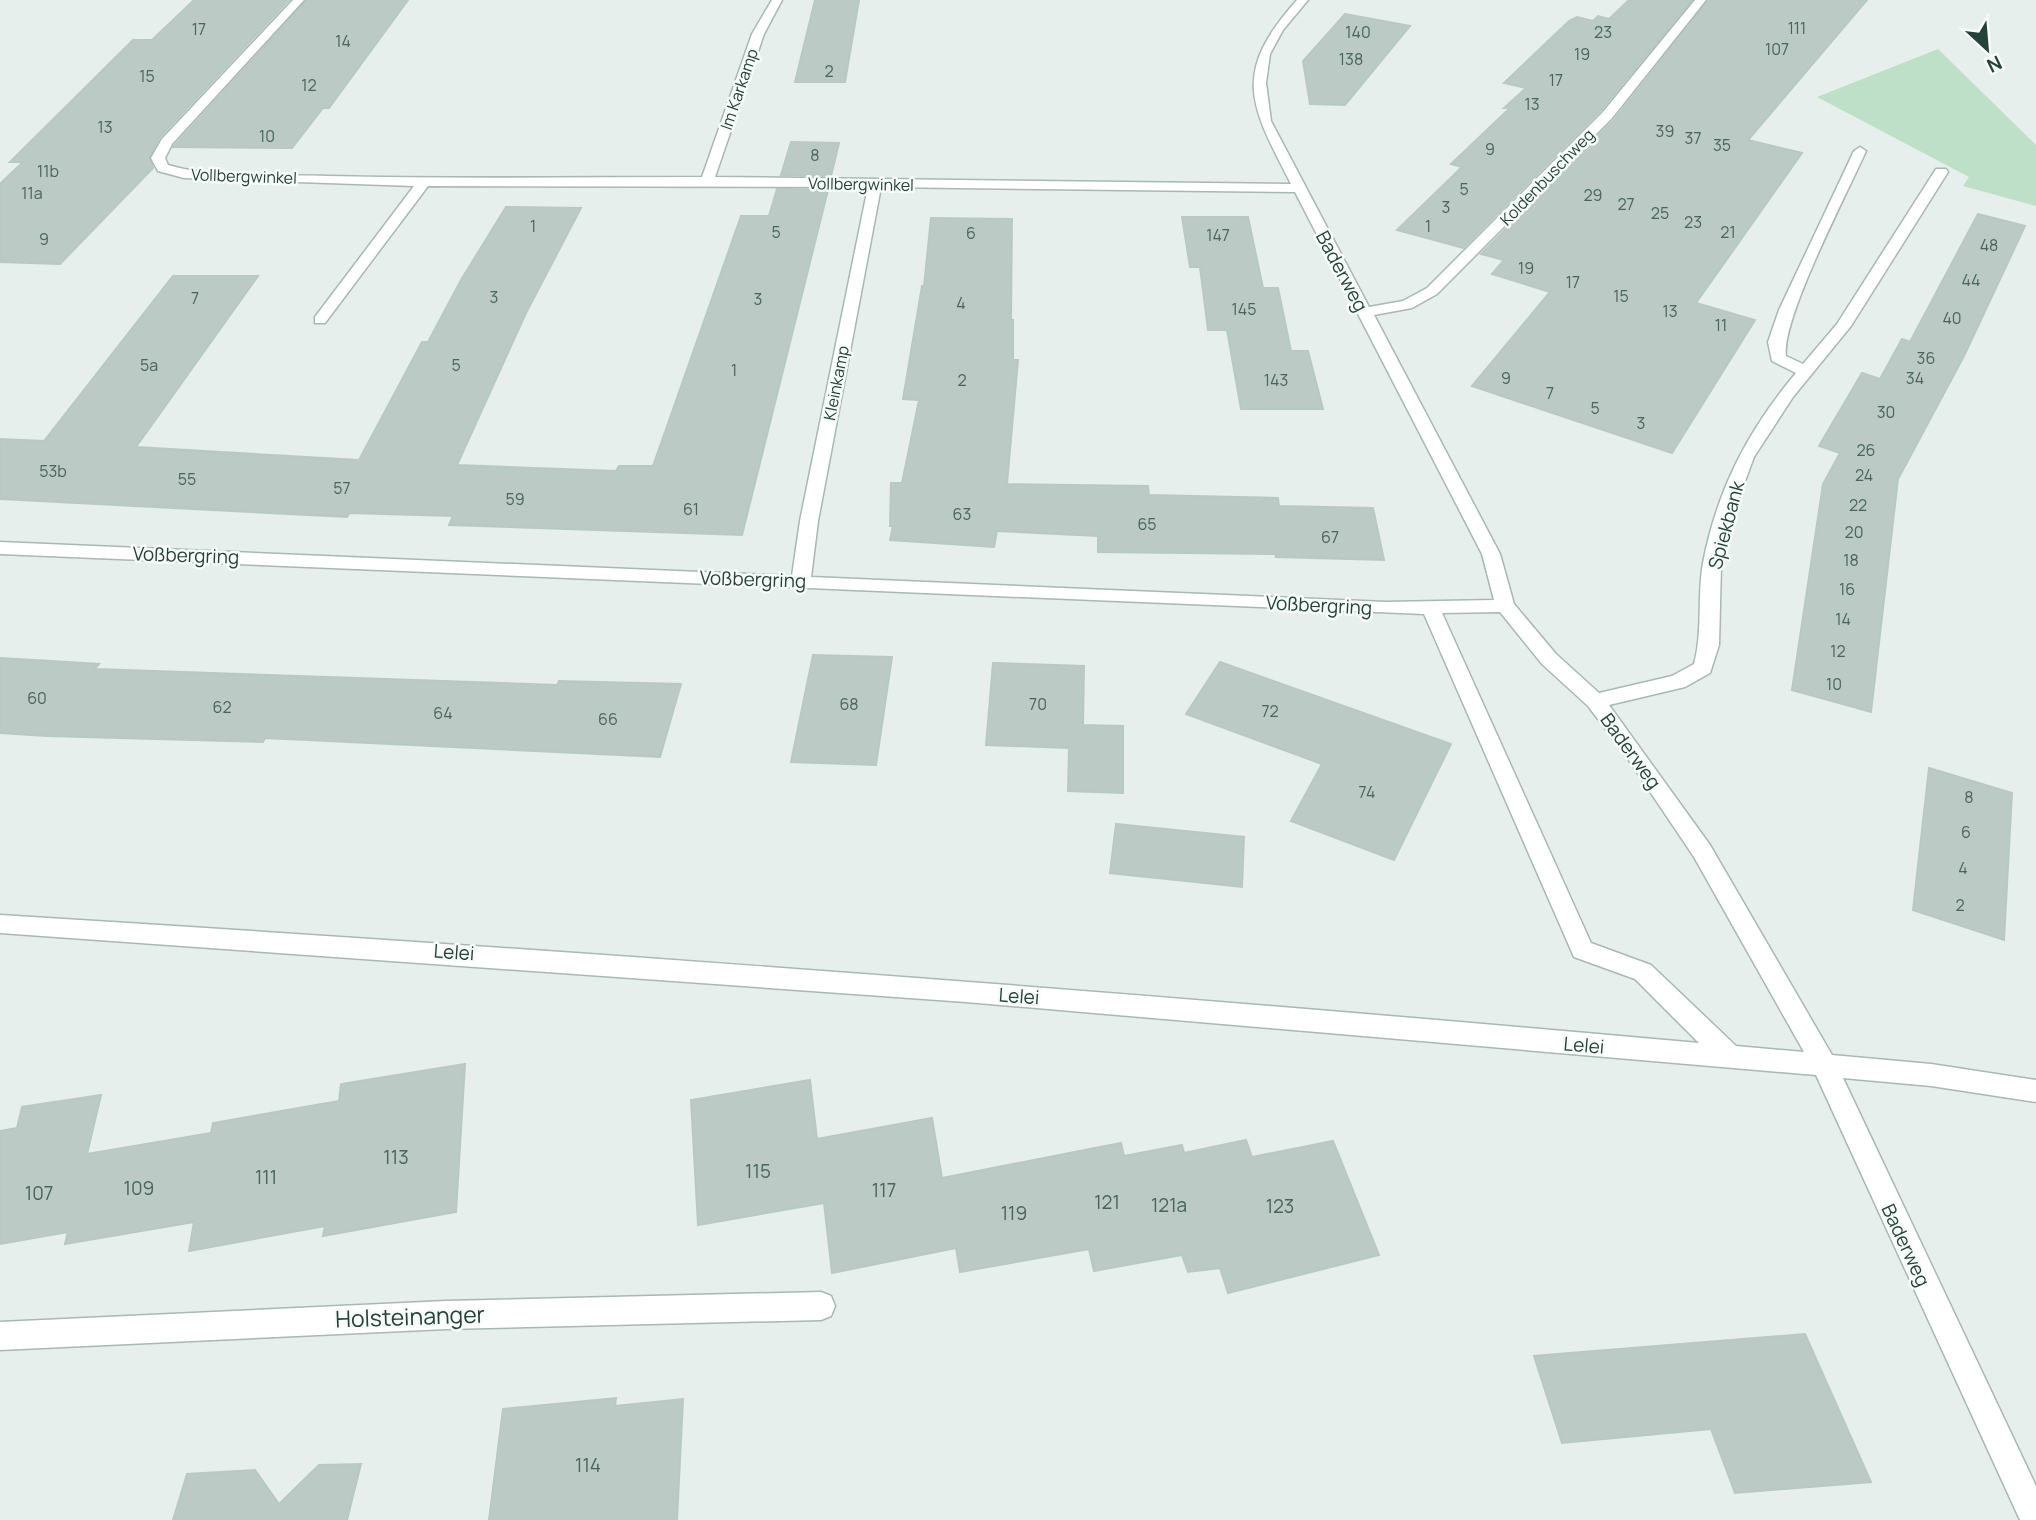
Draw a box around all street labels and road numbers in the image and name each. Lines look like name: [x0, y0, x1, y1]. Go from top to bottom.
street label: Im Karkamp: [715, 45, 763, 133]
street label: Koldenbuschweg: [1495, 124, 1599, 230]
street label: Vollbergwinkel: [191, 163, 297, 189]
street label: Vollbergwinkel: [808, 172, 914, 196]
street label: Baderweg: [1310, 226, 1374, 316]
street label: Kleinkamp: [818, 344, 854, 422]
street label: Spiekbank: [1702, 477, 1750, 572]
street label: Voßbergring: [132, 540, 240, 570]
street label: Voßbergring: [699, 564, 807, 594]
street label: Voßbergring: [1265, 589, 1373, 621]
street label: Baderweg: [1595, 708, 1667, 794]
street label: Lelei: [433, 938, 475, 966]
street label: Lelei: [998, 982, 1040, 1010]
street label: Lelei: [1563, 1030, 1605, 1060]
street label: Baderweg: [1876, 1200, 1936, 1290]
street label: Holsteinanger: [335, 1297, 485, 1335]

